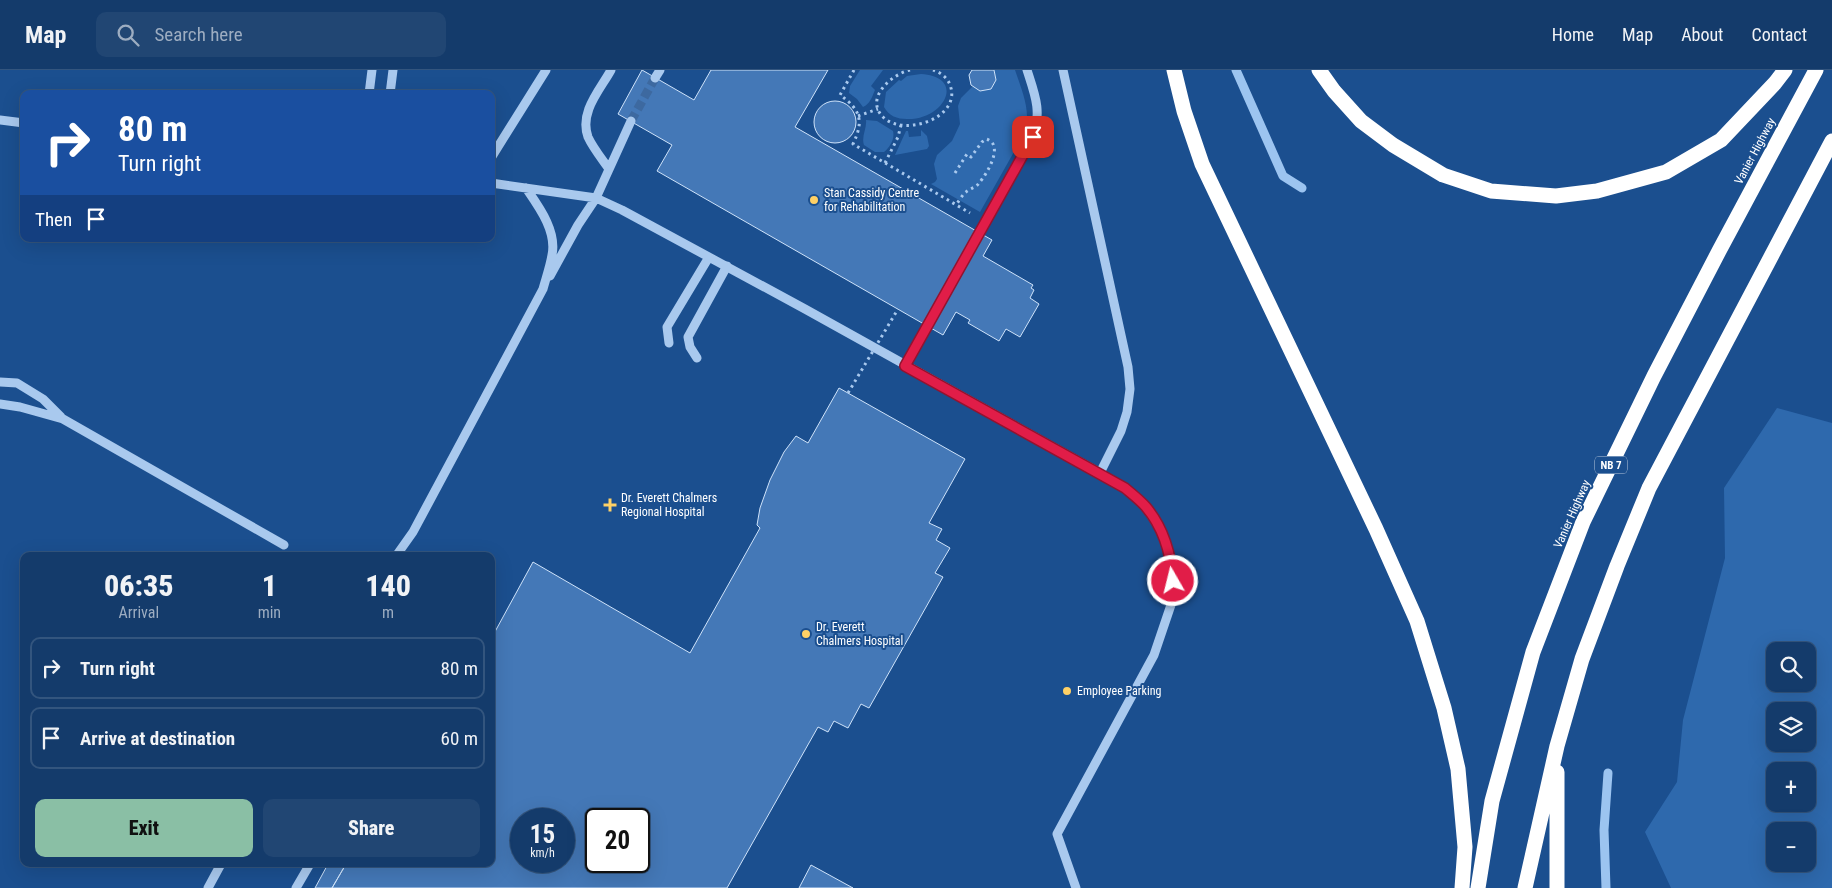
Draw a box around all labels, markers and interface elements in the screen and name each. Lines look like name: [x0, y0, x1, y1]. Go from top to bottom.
search box: [96, 12, 446, 57]
text: Map: [25, 21, 66, 49]
icon: search: [114, 21, 142, 49]
text: Search here: [154, 23, 243, 46]
text: Home: [1552, 24, 1594, 45]
text: Map: [1622, 24, 1653, 45]
text: About: [1681, 24, 1723, 45]
text: Contact: [1751, 24, 1807, 45]
text: 80 m: [118, 109, 187, 150]
icon: right: [35, 110, 100, 175]
street label: Vanier Highway: [1732, 115, 1778, 187]
pin: [1012, 116, 1054, 158]
icon: arrive: [1019, 123, 1047, 151]
text: Turn right: [118, 151, 201, 176]
place label: Stan Cassidy Centre for Rehabilitation: [824, 186, 919, 214]
marker: Stan Cassidy Centre for Rehabilitation: [808, 194, 820, 206]
icon: arrive: [82, 205, 110, 233]
text: Then: [35, 208, 72, 231]
road number: NB 7: [1595, 456, 1627, 474]
street label: Vanier Highway: [1551, 478, 1593, 550]
place label: Dr. Everett Chalmers Regional Hospital: [621, 491, 717, 519]
marker: Dr. Everett Chalmers Regional Hospital: [603, 498, 617, 512]
position arrow: [1146, 554, 1198, 606]
text: 06:35: [104, 568, 174, 603]
text: 1: [262, 568, 277, 603]
text: 140: [365, 568, 411, 603]
text: Arrival: [118, 603, 159, 622]
text: min: [258, 603, 281, 622]
text: m: [382, 603, 394, 622]
place label: Dr. Everett Chalmers Hospital: [816, 620, 903, 648]
marker: Dr. Everett Chalmers Hospital: [800, 628, 812, 640]
map controls: [1766, 642, 1816, 872]
button: search: [1766, 642, 1816, 692]
icon: right: [37, 654, 65, 682]
text: Turn right: [80, 657, 155, 680]
text: 80 m: [441, 657, 478, 680]
place label: Employee Parking: [1077, 684, 1161, 698]
marker: Employee Parking: [1061, 685, 1073, 697]
button: layers: [1766, 702, 1816, 752]
icon: arrive: [37, 724, 65, 752]
text: Arrive at destination: [80, 727, 235, 750]
text: 60 m: [441, 727, 478, 750]
button: +: [1766, 762, 1816, 812]
button: Exit: [35, 799, 253, 857]
button: Share: [263, 799, 480, 857]
speed limit sign: 20: [585, 808, 650, 873]
text: 15: [530, 820, 555, 849]
button: −: [1766, 822, 1816, 872]
text: km/h: [530, 846, 555, 860]

